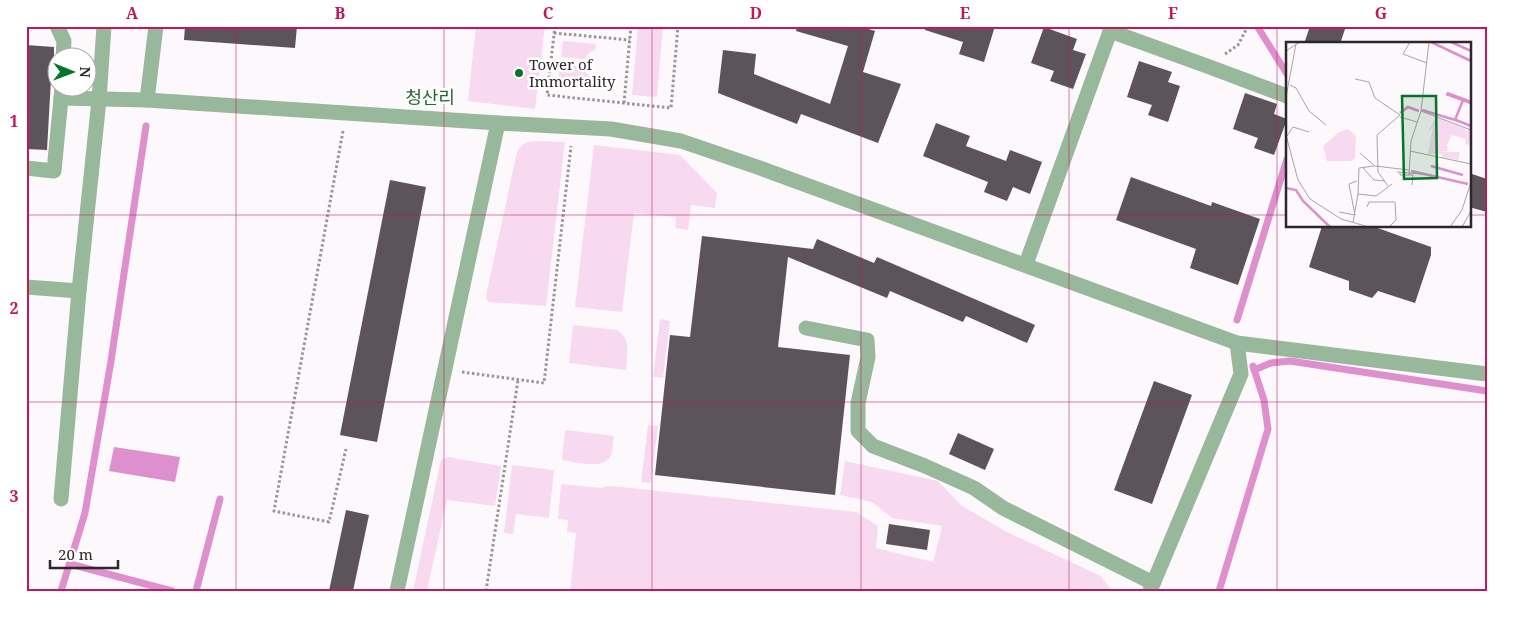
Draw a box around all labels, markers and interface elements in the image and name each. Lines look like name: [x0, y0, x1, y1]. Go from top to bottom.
text: A: [126, 2, 139, 24]
text: B: [335, 2, 346, 24]
text: C: [543, 2, 554, 24]
text: D: [750, 2, 762, 24]
text: E: [960, 2, 970, 24]
text: F: [1168, 2, 1178, 24]
text: G: [1375, 2, 1387, 24]
inset map: [1286, 42, 1470, 228]
north arrow: [48, 48, 98, 98]
place label: Tower of Immortality: [529, 54, 616, 91]
text: N: [76, 67, 95, 78]
marker: Tower of Immortality: [513, 67, 525, 79]
district label: 청산리: [405, 85, 455, 109]
text: 1: [9, 110, 19, 132]
text: 2: [9, 297, 19, 319]
text: 3: [9, 485, 19, 507]
scale bar: [50, 537, 118, 569]
text: 20 m: [58, 544, 93, 564]

